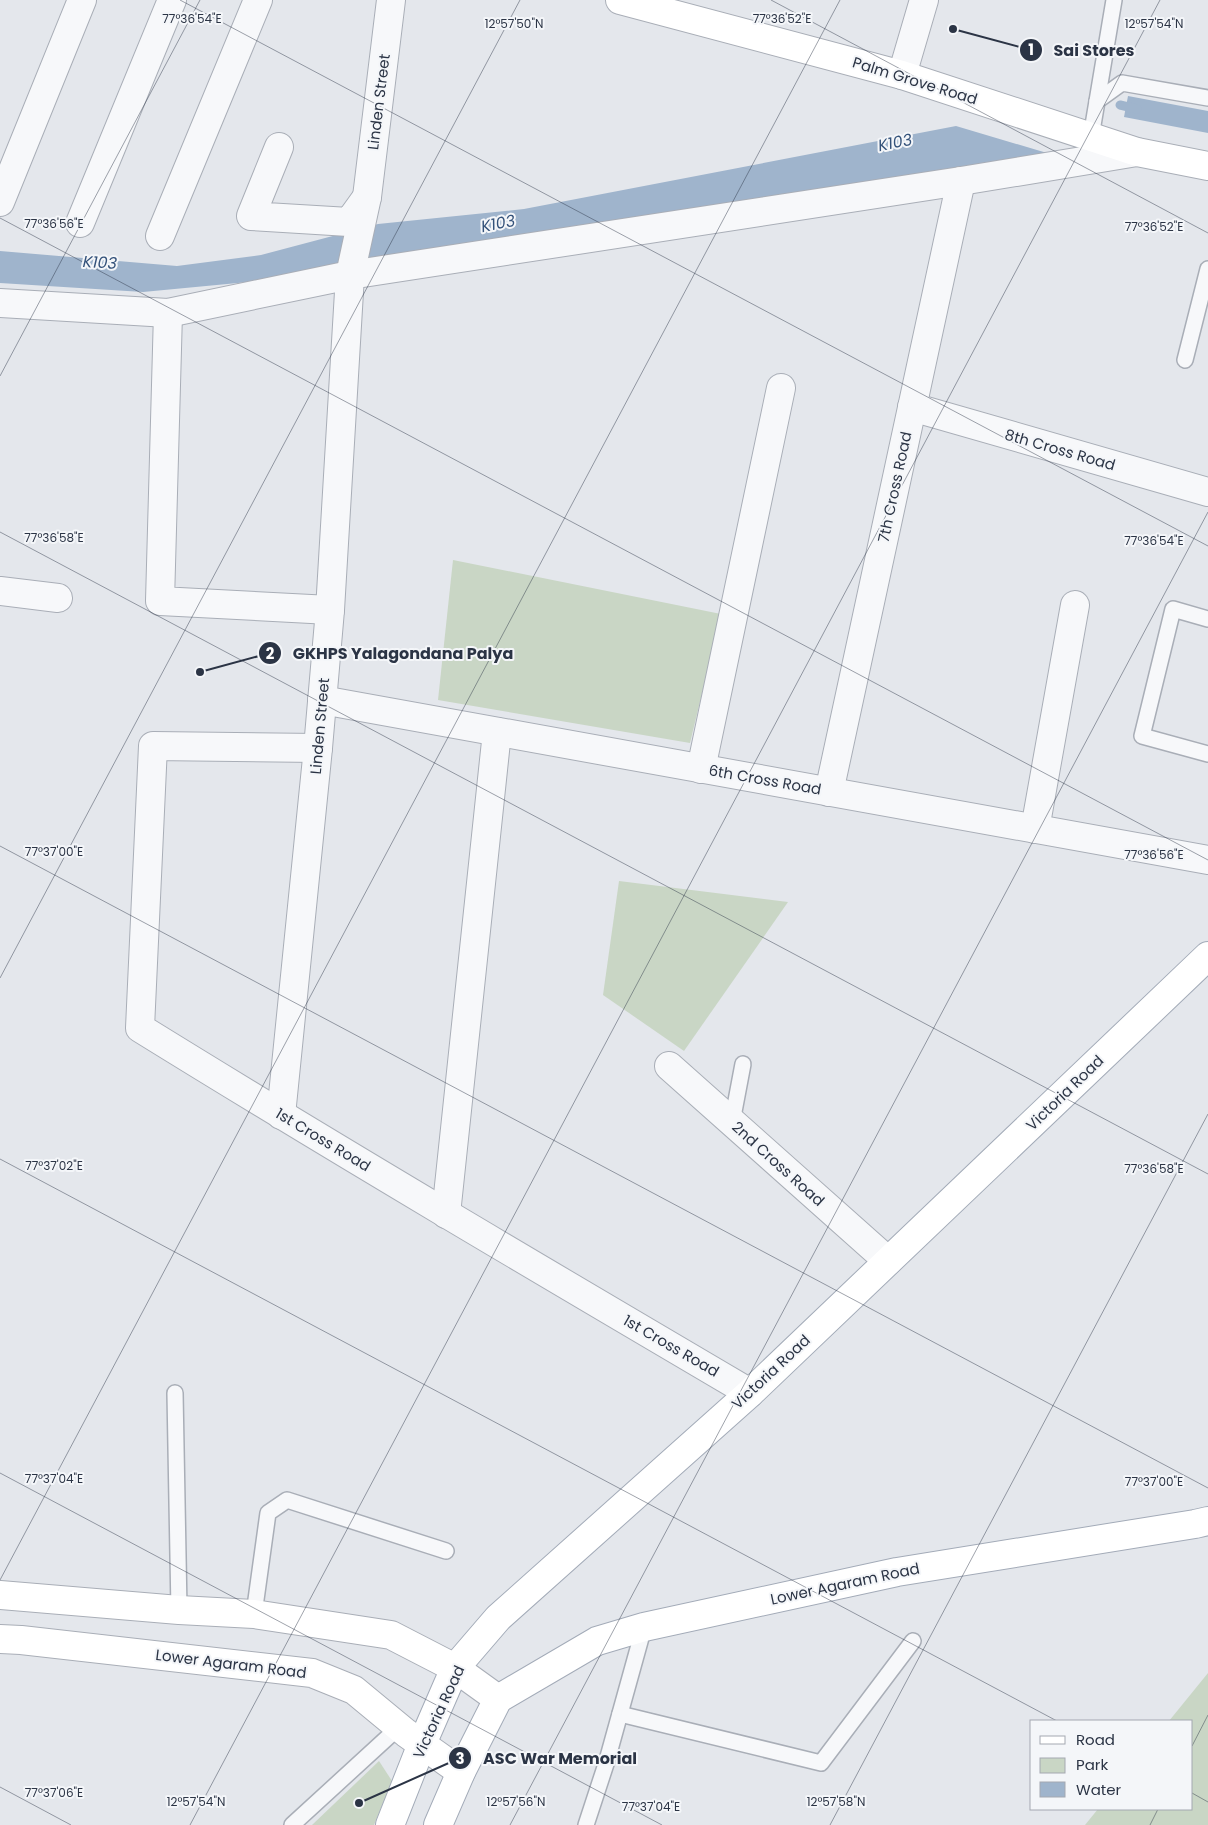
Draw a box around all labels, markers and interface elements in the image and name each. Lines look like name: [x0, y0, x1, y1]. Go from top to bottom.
text: 77°36'54"E: [162, 10, 222, 27]
text: 77°36'52"E: [753, 10, 811, 27]
text: 12°57'50"N: [485, 15, 543, 32]
text: 12°57'54"N: [1125, 15, 1183, 32]
callout: Sai Stores: [1018, 34, 1144, 65]
text: 1: [1028, 39, 1034, 60]
text: Sai Stores: [1054, 39, 1135, 62]
street label: Palm Grove Road: [850, 52, 980, 110]
street label: Linden Street: [362, 53, 395, 151]
water label: K103: [876, 128, 915, 157]
water label: K103: [479, 209, 518, 238]
text: 77°36'56"E: [24, 215, 84, 232]
text: 77°36'52"E: [1125, 218, 1183, 235]
water label: K103: [82, 250, 118, 275]
street label: 8th Cross Road: [1002, 424, 1118, 475]
street label: 7th Cross Road: [873, 430, 916, 544]
text: 77°36'58"E: [24, 529, 84, 546]
text: 77°36'54"E: [1124, 532, 1184, 549]
callout: GKHPS Yalagondana Palya: [258, 638, 523, 669]
text: GKHPS Yalagondana Palya: [293, 642, 513, 665]
text: 2: [266, 643, 275, 664]
street label: Linden Street: [305, 677, 334, 775]
street label: 6th Cross Road: [707, 759, 823, 800]
text: 77°37'00"E: [25, 843, 83, 860]
text: 77°36'56"E: [1124, 846, 1184, 863]
street label: Victoria Road: [1021, 1050, 1108, 1135]
street label: 1st Cross Road: [272, 1103, 375, 1176]
street label: 2nd Cross Road: [728, 1116, 829, 1211]
text: 77°37'02"E: [25, 1157, 83, 1174]
text: 77°36'58"E: [1124, 1160, 1184, 1177]
street label: 1st Cross Road: [619, 1310, 723, 1382]
street label: Victoria Road: [727, 1330, 815, 1414]
text: 77°37'04"E: [25, 1470, 83, 1487]
text: 77°37'00"E: [1125, 1473, 1183, 1490]
street label: Lower Agaram Road: [768, 1557, 921, 1610]
street label: Lower Agaram Road: [154, 1644, 308, 1683]
street label: Victoria Road: [408, 1662, 469, 1762]
legend: [1030, 1720, 1193, 1810]
text: Road: [1076, 1729, 1115, 1750]
callout: ASC War Memorial: [448, 1743, 647, 1774]
text: ASC War Memorial: [483, 1747, 637, 1770]
text: 3: [455, 1748, 465, 1769]
text: Park: [1076, 1754, 1108, 1775]
text: Water: [1076, 1779, 1122, 1800]
text: 77°37'06"E: [25, 1784, 83, 1801]
text: 12°57'54"N: [167, 1793, 225, 1810]
text: 12°57'56"N: [487, 1793, 545, 1810]
text: 12°57'58"N: [807, 1793, 865, 1810]
text: 77°37'04"E: [622, 1798, 680, 1815]

